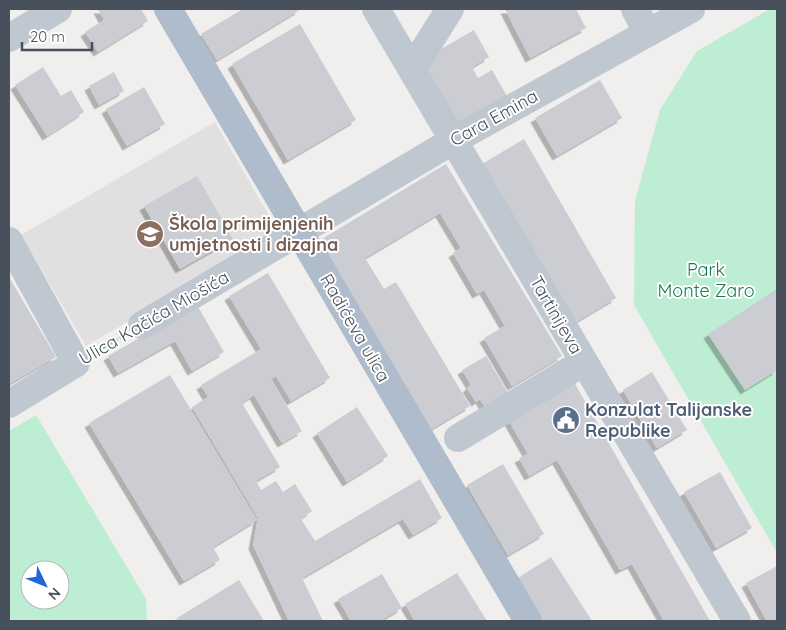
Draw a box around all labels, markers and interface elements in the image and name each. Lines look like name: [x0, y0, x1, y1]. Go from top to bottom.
scale bar: [22, 20, 92, 52]
text: 20 m: [30, 27, 65, 46]
street label: Cara Emina: [446, 84, 542, 151]
place label: Škola primijenjenih umjetnosti i dizajna: [169, 212, 338, 256]
school or university icon: Škola primijenjenih umjetnosti i dizajna: [135, 219, 165, 249]
park label: Park Monte Zaro: [657, 258, 755, 302]
street label: Ulica Kačića Miošića: [75, 265, 233, 370]
street label: Radićeva ulica: [315, 270, 396, 386]
street label: Tartinijeva: [525, 272, 588, 358]
place label: Konzulat Talijanske Republike: [585, 398, 752, 442]
public building icon: Konzulat Talijanske Republike: [551, 405, 581, 435]
north arrow: [20, 560, 70, 610]
text: N: [44, 584, 65, 604]

